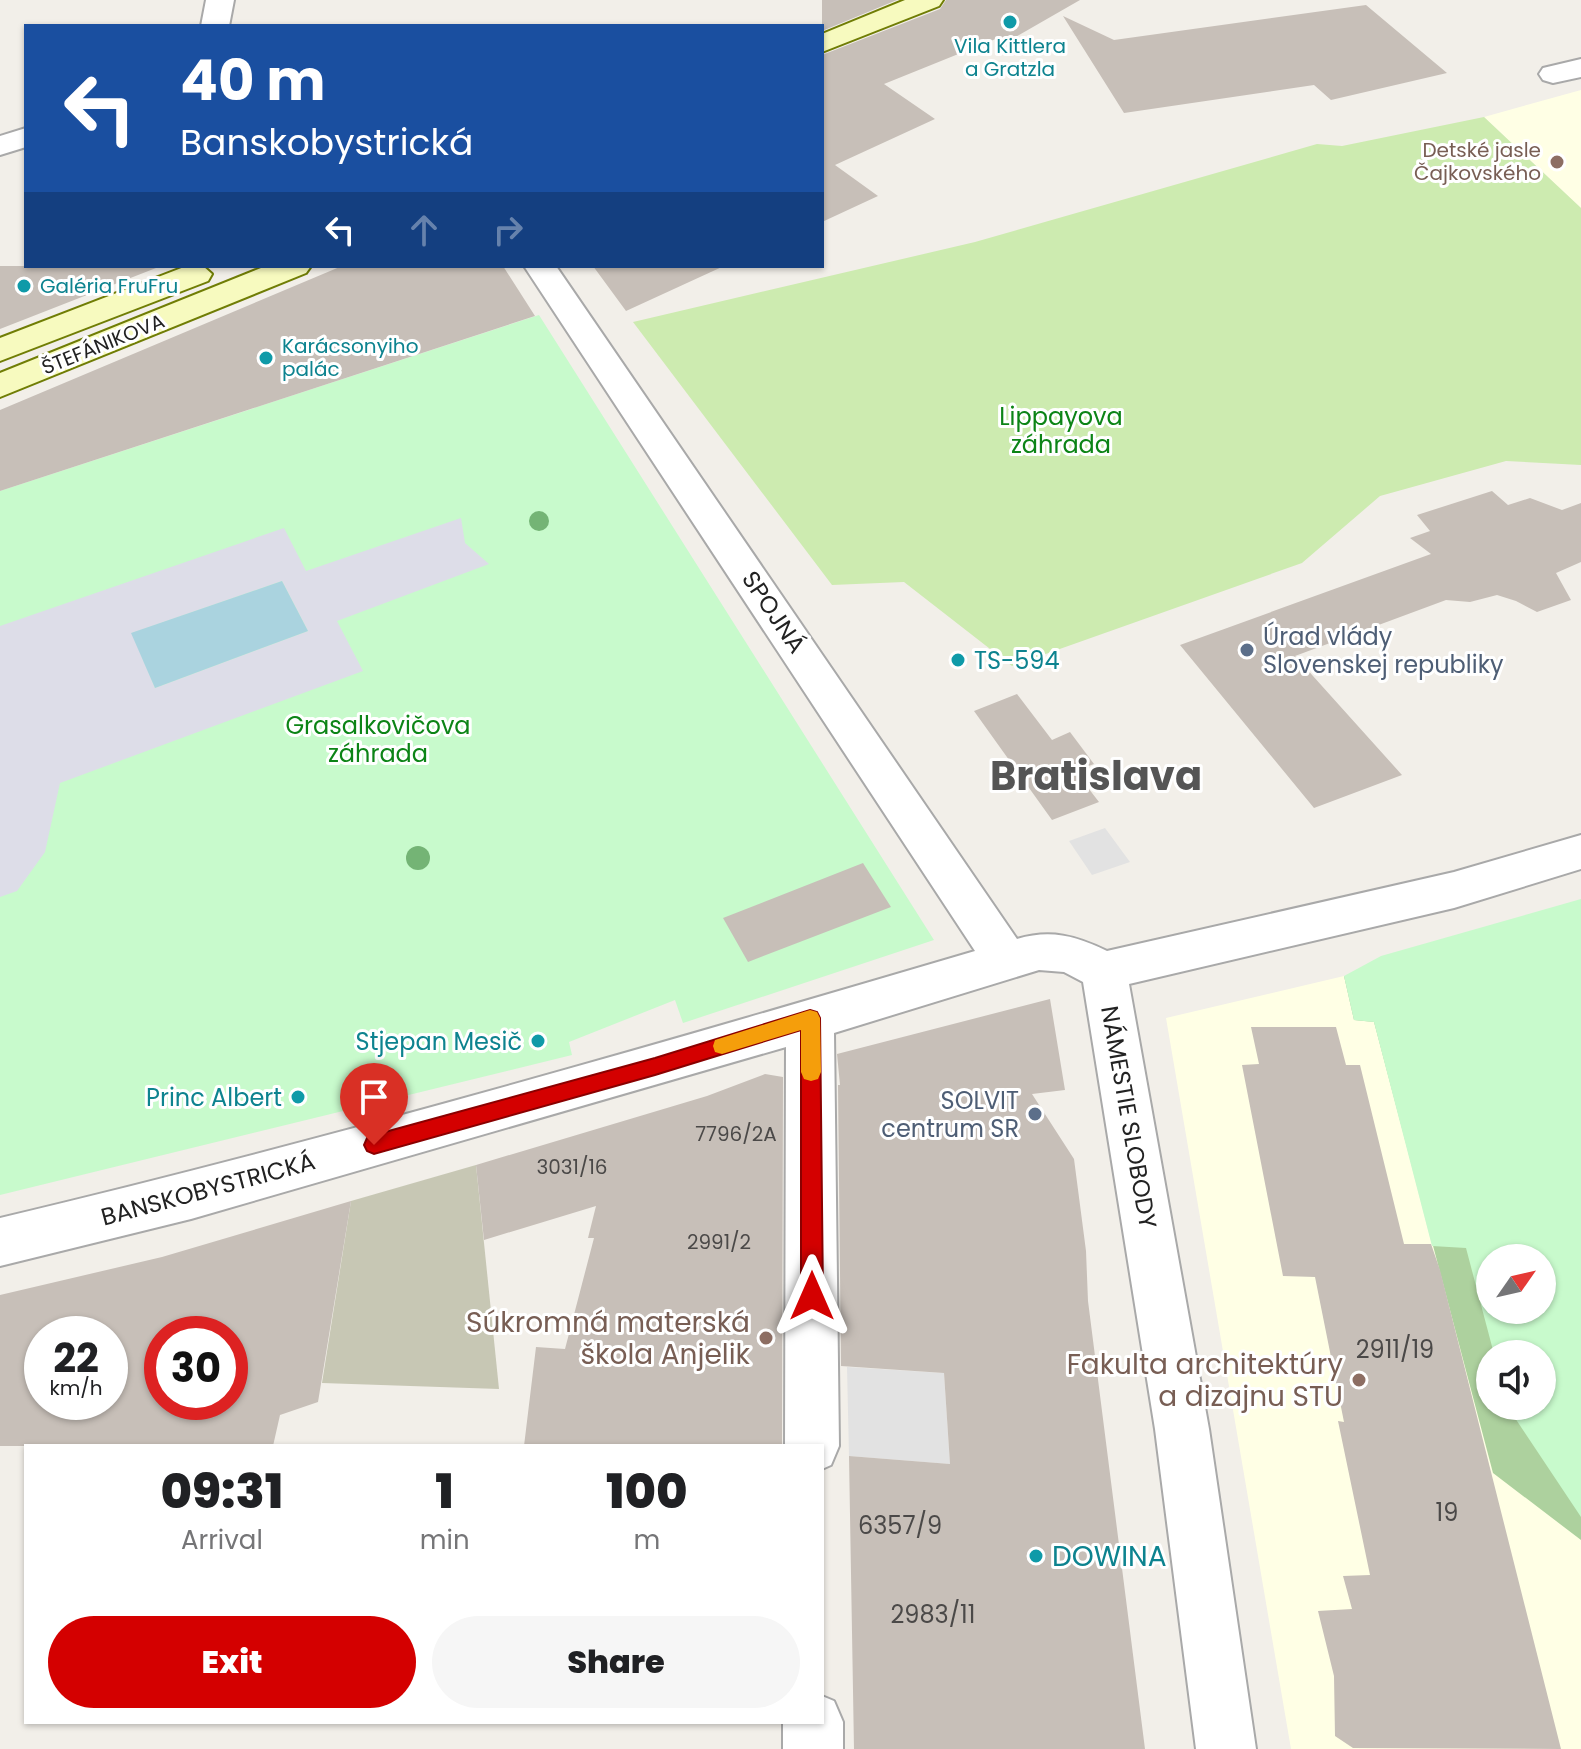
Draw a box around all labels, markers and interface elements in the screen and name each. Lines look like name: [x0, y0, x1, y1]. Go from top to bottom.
marker: Vila Kittlera a Gratzla: [1001, 13, 1019, 31]
place label: Vila Kittlera a Gratzla: [954, 32, 1066, 83]
text: 40 m: [180, 41, 326, 120]
icon: left: [48, 56, 152, 160]
text: Banskobystrická: [180, 117, 473, 168]
place label: Detské jasle Čajkovského: [1414, 136, 1541, 187]
marker: Detské jasle Čajkovského: [1548, 153, 1566, 171]
icon: left: [318, 208, 362, 252]
icon: ahead: [402, 208, 446, 252]
icon: right: [486, 208, 530, 252]
place label: Galéria FruFru: [40, 272, 178, 300]
marker: Galéria FruFru: [15, 277, 33, 295]
street label: ŠTEFÁNIKOVA: [37, 307, 169, 381]
place label: Karácsonyiho palác: [282, 332, 418, 383]
marker: Karácsonyiho palác: [257, 349, 275, 367]
park label: Lippayova záhrada: [999, 400, 1123, 461]
street label: SPOJNÁ: [734, 564, 814, 660]
place label: Úrad vlády Slovenskej republiky: [1263, 620, 1504, 681]
marker: Úrad vlády Slovenskej republiky: [1238, 641, 1256, 659]
place label: TS-594: [974, 644, 1060, 677]
marker: TS-594: [949, 651, 967, 669]
park label: Grasalkovičova záhrada: [285, 709, 471, 770]
district label: Bratislava: [990, 748, 1202, 804]
street label: NÁMESTIE SLOBODY: [1093, 1003, 1165, 1231]
place label: Stjepan Mesič: [356, 1025, 522, 1058]
marker: Stjepan Mesič: [529, 1032, 547, 1050]
pin: [340, 1063, 408, 1145]
icon: arrive: [352, 1075, 396, 1119]
place label: Princ Albert: [146, 1081, 282, 1114]
place label: SOLVIT centrum SR: [881, 1084, 1019, 1145]
marker: Princ Albert: [289, 1088, 307, 1106]
marker: SOLVIT centrum SR: [1026, 1105, 1044, 1123]
house number: 7796/2A: [695, 1120, 777, 1148]
street label: BANSKOBYSTRICKÁ: [97, 1145, 319, 1233]
house number: 3031/16: [536, 1153, 608, 1181]
house number: 2991/2: [687, 1228, 751, 1256]
north arrow: [1476, 1244, 1556, 1324]
map controls: [1476, 1244, 1556, 1420]
position arrow: [770, 1254, 854, 1338]
place label: Súkromná materská škola Anjelik: [466, 1303, 751, 1374]
speed limit sign: 30: [144, 1316, 248, 1420]
marker: Súkromná materská škola Anjelik: [757, 1329, 775, 1347]
text: 22: [53, 1330, 99, 1386]
house number: 2911/19: [1356, 1333, 1434, 1366]
button: sound: [1476, 1340, 1556, 1420]
place label: Fakulta architektúry a dizajnu STU: [1067, 1345, 1343, 1416]
marker: Fakulta architektúry a dizajnu STU: [1350, 1371, 1368, 1389]
text: km/h: [49, 1374, 103, 1402]
text: 09:31: [160, 1458, 283, 1525]
text: 1: [435, 1458, 454, 1525]
text: 100: [606, 1458, 688, 1525]
house number: 19: [1436, 1496, 1458, 1529]
house number: 6357/9: [858, 1509, 942, 1542]
text: Arrival: [181, 1522, 263, 1558]
text: min: [420, 1522, 470, 1558]
text: m: [633, 1522, 660, 1558]
place label: DOWINA: [1052, 1537, 1167, 1576]
marker: DOWINA: [1027, 1547, 1045, 1565]
house number: 2983/11: [891, 1598, 975, 1631]
button: Exit: [48, 1616, 416, 1708]
button: Share: [432, 1616, 800, 1708]

